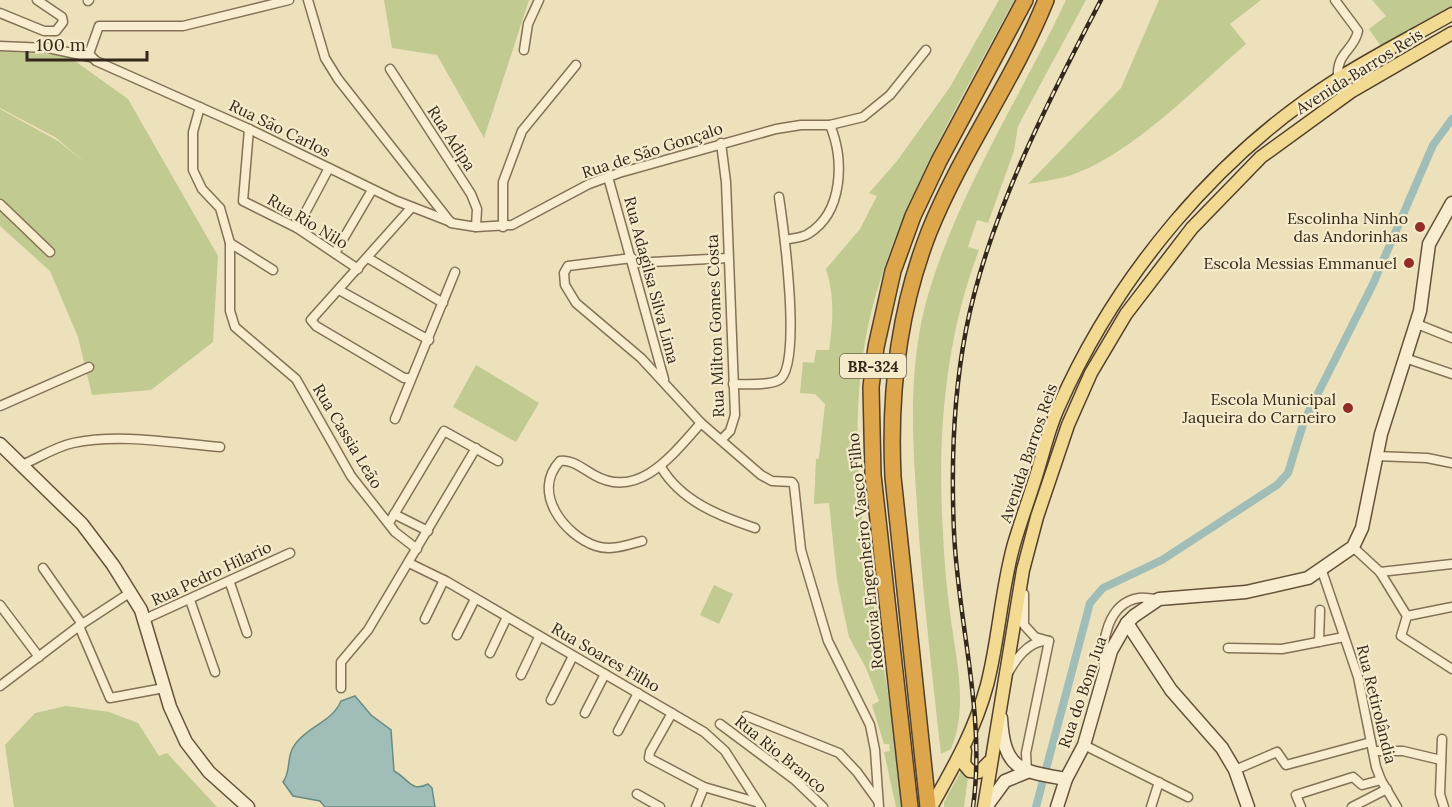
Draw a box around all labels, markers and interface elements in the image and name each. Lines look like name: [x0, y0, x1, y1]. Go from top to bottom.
scale bar: [27, 24, 147, 62]
street label: Avenida Barros Reis: [1291, 24, 1426, 119]
text: 100 m: [36, 33, 86, 56]
street label: Rua São Carlos: [226, 95, 334, 161]
street label: Rua Adipa: [423, 102, 481, 174]
street label: Rua de São Gonçalo: [579, 118, 725, 182]
street label: Rua Rio Nilo: [264, 189, 352, 253]
street label: Rua Adagilsa Silva Lima: [620, 194, 684, 366]
place label: Escolinha Ninho das Andorinhas: [1287, 208, 1408, 246]
marker: Escolinha Ninho das Andorinhas: [1413, 220, 1427, 234]
street label: Rua Milton Gomes Costa: [702, 234, 728, 418]
place label: Escola Messias Emmanuel: [1203, 253, 1397, 273]
marker: Escola Messias Emmanuel: [1402, 256, 1416, 270]
road number: BR-324: [840, 354, 906, 378]
street label: Rua Cassia Leão: [309, 380, 387, 492]
street label: Avenida Barros Reis: [994, 381, 1061, 526]
place label: Escola Municipal Jaqueira do Carneiro: [1181, 389, 1336, 427]
marker: Escola Municipal Jaqueira do Carneiro: [1341, 401, 1355, 415]
street label: Rodovia Engenheiro Vasco Filho: [843, 432, 887, 670]
street label: Rua Pedro Hilario: [148, 536, 274, 610]
street label: Rua Soares Filho: [548, 618, 664, 696]
street label: Rua do Bom Jua: [1054, 634, 1110, 750]
street label: Rua Retirolândia: [1353, 642, 1401, 766]
street label: Rua Rio Branco: [731, 711, 831, 797]

